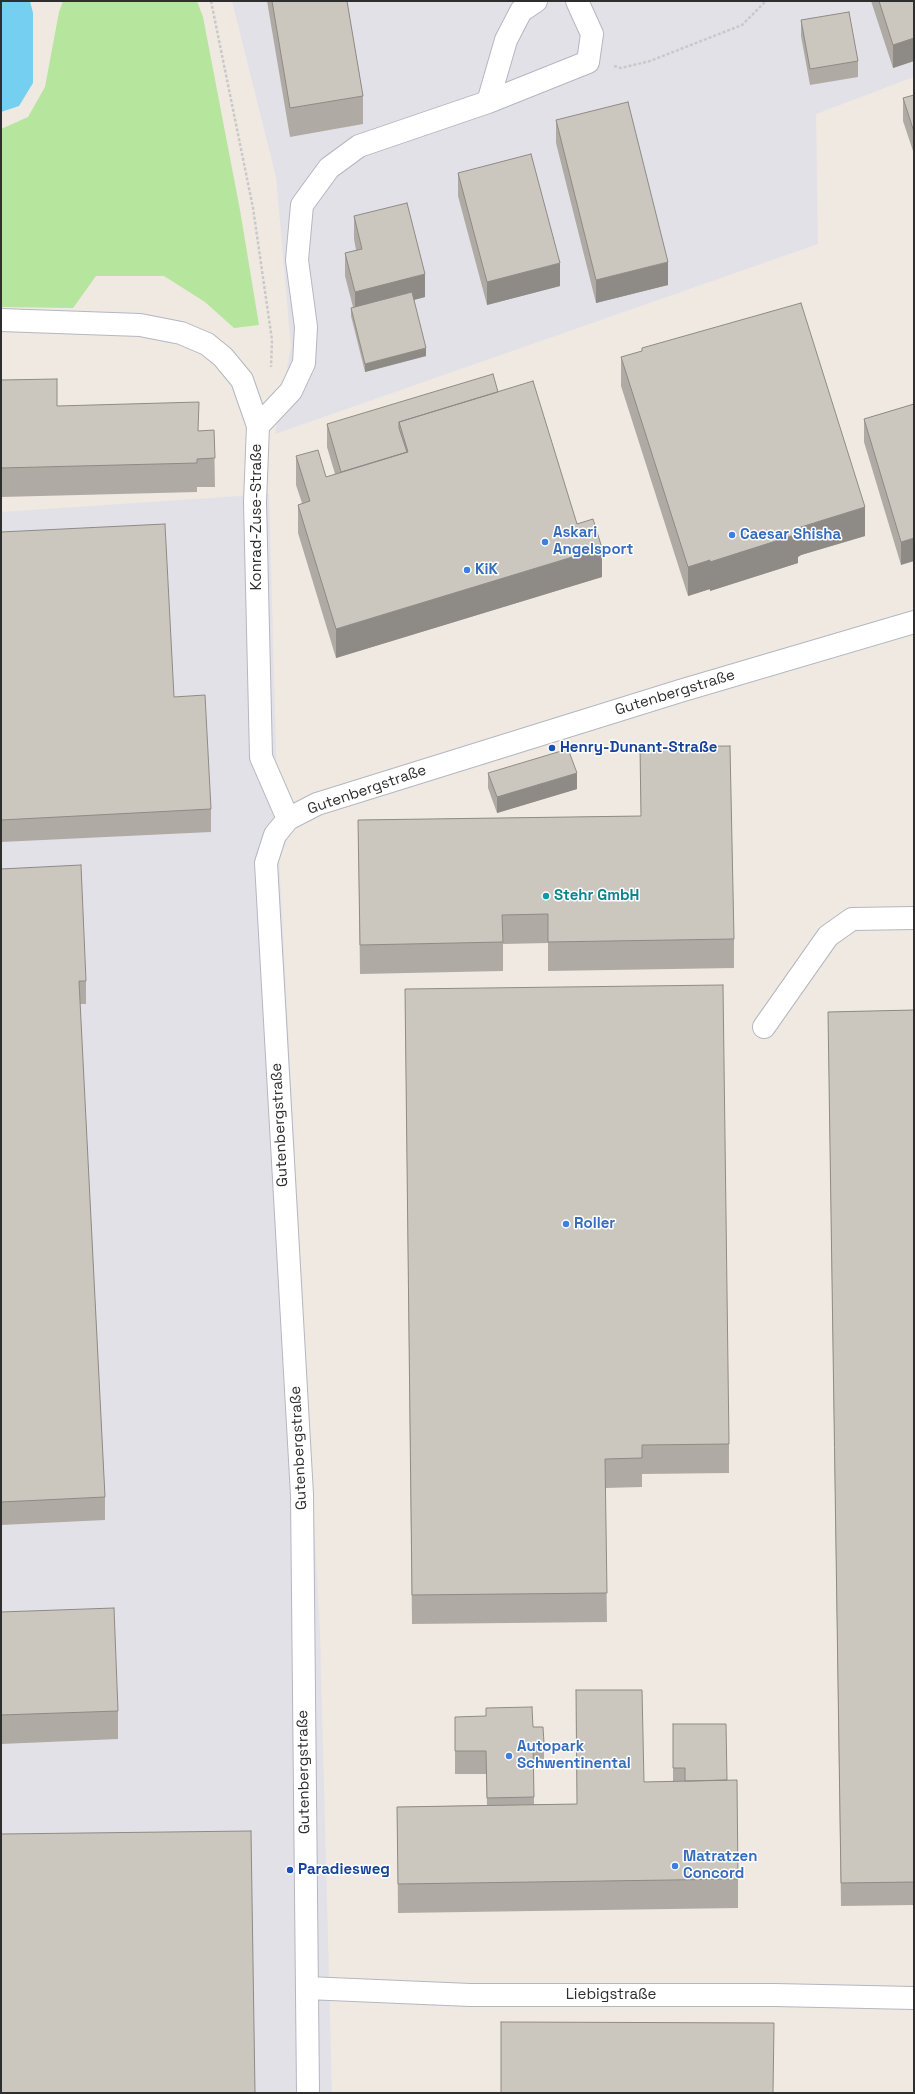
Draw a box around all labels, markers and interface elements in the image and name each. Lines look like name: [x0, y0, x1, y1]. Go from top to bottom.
street label: Konrad-Zuse-Straße: [248, 444, 266, 590]
place label: Askari Angelsport: [553, 524, 633, 559]
place label: Caesar Shisha: [740, 526, 841, 544]
marker: Caesar Shisha: [727, 530, 737, 540]
marker: Askari Angelsport: [540, 537, 550, 547]
place label: KiK: [475, 561, 498, 579]
marker: KiK: [462, 565, 472, 575]
street label: Gutenbergstraße: [613, 666, 737, 720]
place label: Henry-Dunant-Straße: [560, 739, 717, 757]
marker: Henry-Dunant-Straße: [547, 743, 557, 753]
street label: Gutenbergstraße: [305, 761, 429, 819]
place label: Stehr GmbH: [554, 887, 639, 905]
marker: Stehr GmbH: [541, 891, 551, 901]
street label: Gutenbergstraße: [268, 1062, 292, 1188]
place label: Roller: [574, 1215, 615, 1233]
marker: Roller: [561, 1219, 571, 1229]
street label: Gutenbergstraße: [287, 1385, 311, 1511]
street label: Gutenbergstraße: [294, 1710, 314, 1834]
place label: Autopark Schwentinental: [517, 1738, 631, 1773]
marker: Autopark Schwentinental: [504, 1751, 514, 1761]
place label: Matratzen Concord: [683, 1848, 757, 1883]
place label: Paradiesweg: [298, 1861, 390, 1879]
marker: Matratzen Concord: [670, 1861, 680, 1871]
marker: Paradiesweg: [285, 1865, 295, 1875]
street label: Liebigstraße: [566, 1986, 656, 2004]

